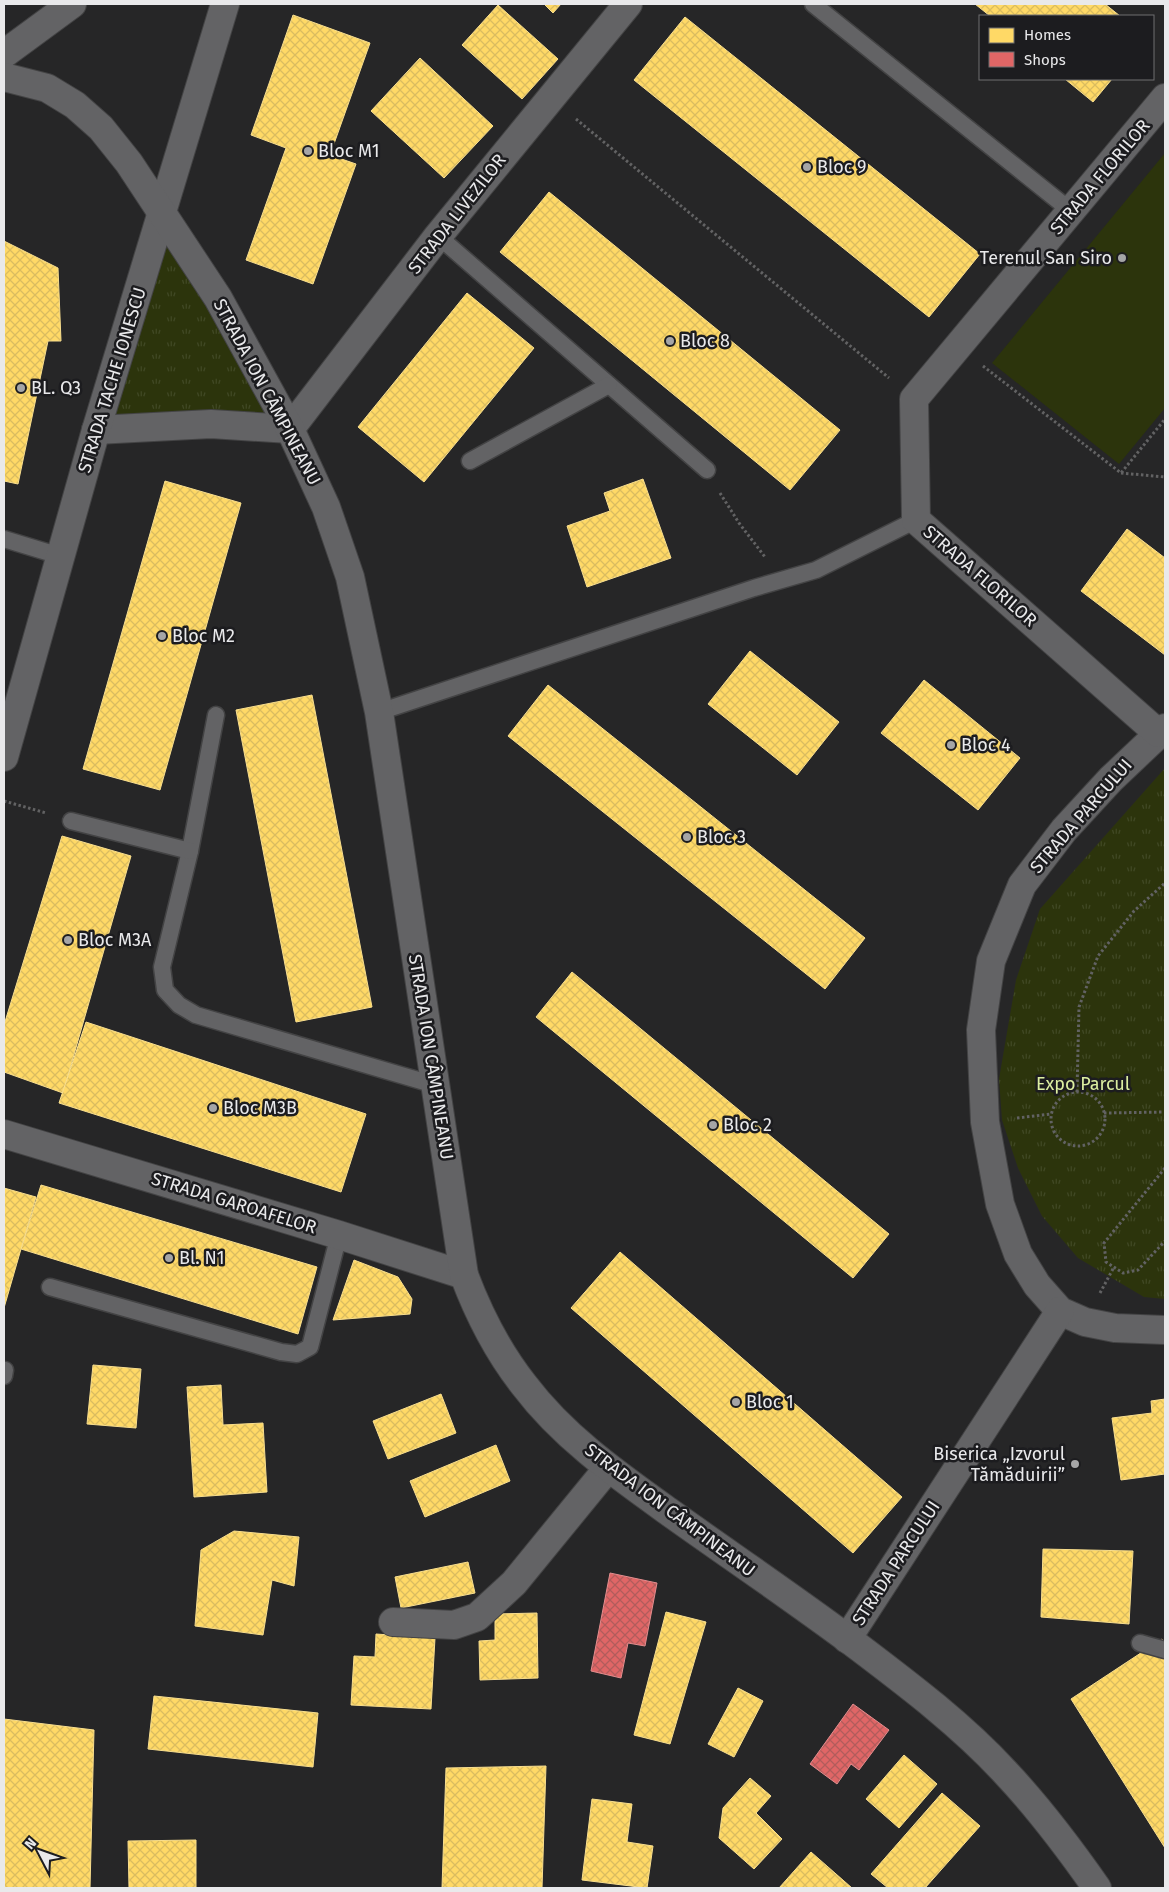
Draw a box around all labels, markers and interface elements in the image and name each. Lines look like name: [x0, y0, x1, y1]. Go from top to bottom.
legend: [979, 15, 1154, 80]
text: Homes: [1024, 26, 1071, 44]
text: Shops: [1024, 51, 1066, 69]
street label: STRADA FLORILOR: [1045, 115, 1155, 239]
place label: Bloc M1: [318, 140, 380, 162]
marker: Bloc M1: [302, 145, 314, 157]
street label: STRADA LIVEZILOR: [403, 149, 511, 278]
place label: Bloc 9: [817, 156, 866, 178]
marker: Bloc 9: [801, 161, 813, 173]
place label: Terenul San Siro: [980, 247, 1112, 269]
marker: Terenul San Siro: [1116, 252, 1128, 264]
street label: STRADA TACHE IONESCU: [73, 285, 151, 475]
street label: STRADA ION CÂMPINEANU: [208, 295, 326, 489]
place label: Bloc 8: [680, 330, 730, 352]
marker: Bloc 8: [664, 335, 676, 347]
place label: BL. Q3: [31, 377, 81, 399]
marker: BL. Q3: [15, 382, 27, 394]
street label: STRADA FLORILOR: [919, 521, 1041, 631]
place label: Bloc M2: [172, 625, 235, 647]
marker: Bloc M2: [156, 630, 168, 642]
place label: Bloc 4: [961, 734, 1011, 756]
marker: Bloc 4: [945, 739, 957, 751]
street label: STRADA PARCULUI: [1025, 754, 1137, 878]
place label: Bloc 3: [697, 826, 746, 848]
marker: Bloc 3: [681, 831, 693, 843]
place label: Bloc M3A: [78, 929, 152, 951]
marker: Bloc M3A: [62, 934, 74, 946]
street label: STRADA ION CÂMPINEANU: [404, 953, 458, 1161]
park label: Expo Parcul: [1036, 1073, 1130, 1095]
place label: Bloc M3B: [223, 1097, 297, 1119]
marker: Bloc M3B: [207, 1102, 219, 1114]
place label: Bloc 2: [723, 1114, 772, 1136]
marker: Bloc 2: [707, 1119, 719, 1131]
street label: STRADA GAROAFELOR: [149, 1167, 319, 1239]
place label: Bl. N1: [179, 1247, 224, 1269]
marker: Bl. N1: [163, 1252, 175, 1264]
place label: Bloc 1: [746, 1391, 794, 1413]
marker: Bloc 1: [730, 1396, 742, 1408]
street label: STRADA ION CÂMPINEANU: [580, 1439, 760, 1581]
place label: Biserica „Izvorul Tămăduirii”: [933, 1443, 1065, 1486]
marker: Biserica „Izvorul Tămăduirii”: [1069, 1458, 1081, 1470]
street label: STRADA PARCULUI: [847, 1496, 945, 1630]
north arrow: [15, 1827, 65, 1877]
text: N: [21, 1835, 40, 1853]

